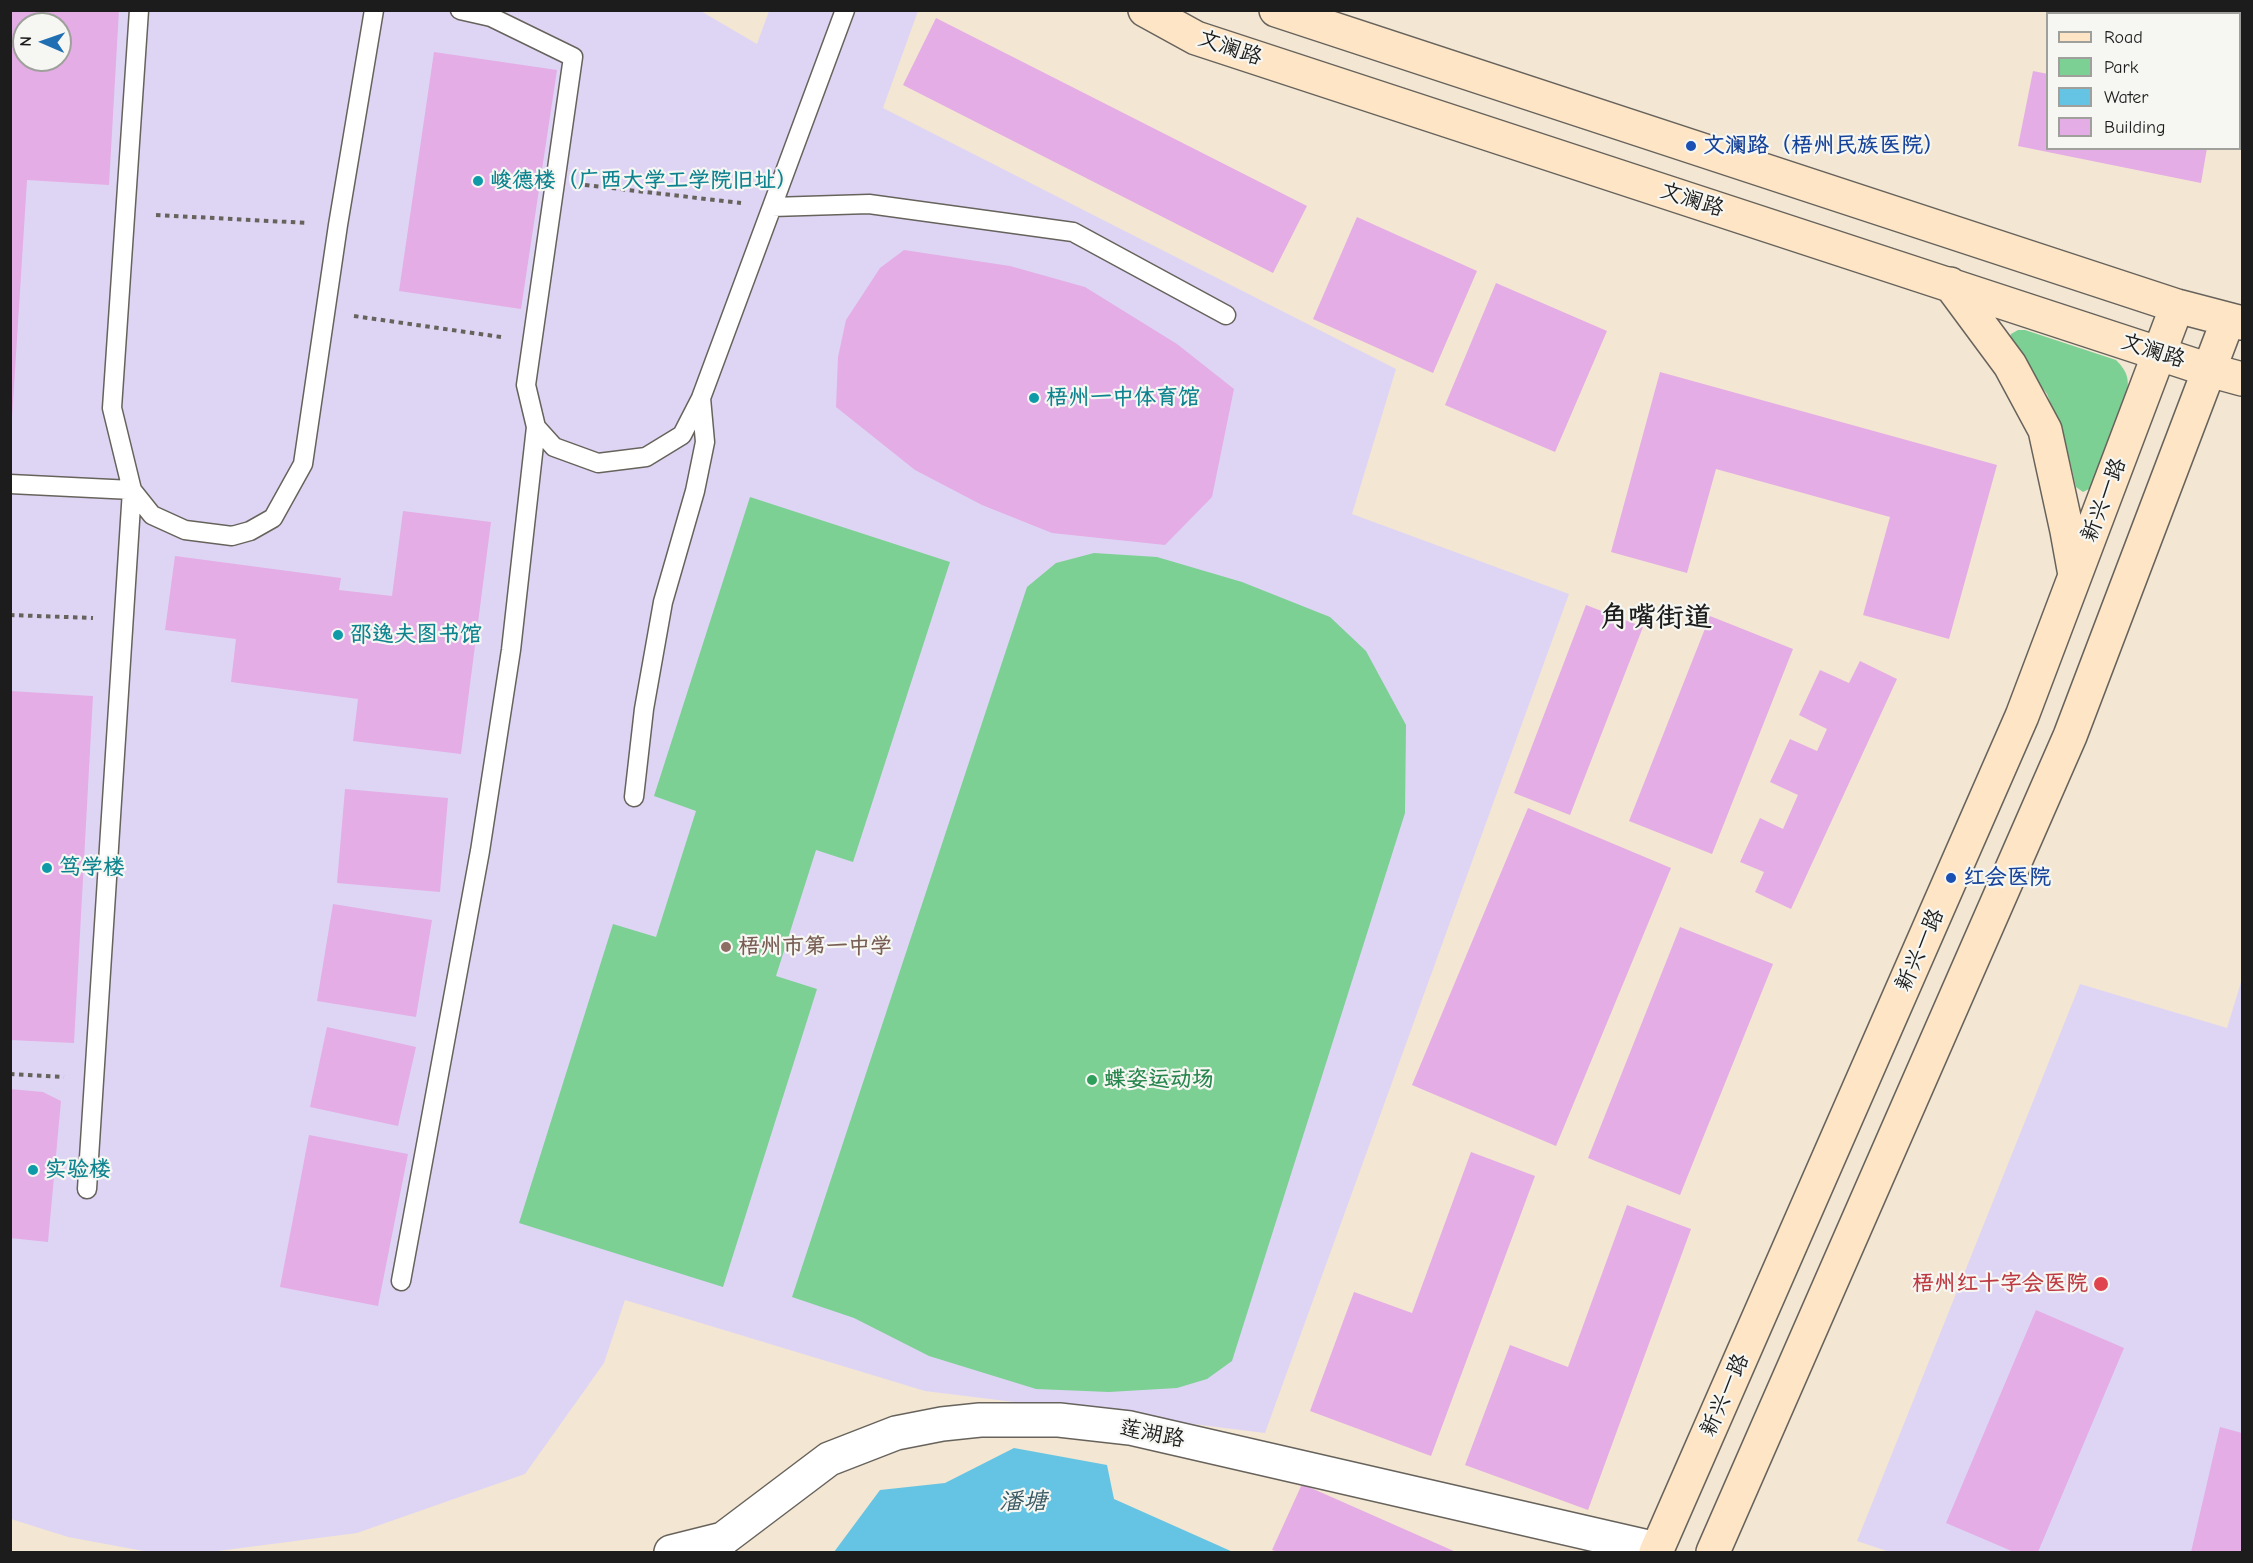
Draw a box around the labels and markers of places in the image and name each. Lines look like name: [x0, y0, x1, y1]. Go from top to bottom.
place label: 文澜路（梧州民族医院）: [1703, 133, 1945, 159]
marker: 文澜路（梧州民族医院）: [1684, 139, 1698, 153]
place label: 峻德楼（广西大学工学院旧址）: [490, 168, 798, 194]
marker: 峻德楼（广西大学工学院旧址）: [471, 174, 485, 188]
place label: 梧州一中体育馆: [1046, 385, 1200, 411]
marker: 梧州一中体育馆: [1027, 391, 1041, 405]
place label: 邵逸夫图书馆: [350, 622, 482, 648]
marker: 邵逸夫图书馆: [331, 628, 345, 642]
place label: 笃学楼: [59, 855, 125, 881]
marker: 笃学楼: [40, 861, 54, 875]
place label: 红会医院: [1963, 865, 2051, 891]
marker: 红会医院: [1944, 871, 1958, 885]
place label: 梧州市第一中学: [738, 934, 892, 960]
marker: 梧州市第一中学: [719, 940, 733, 954]
place label: 蝶姿运动场: [1104, 1067, 1214, 1093]
marker: 蝶姿运动场: [1085, 1073, 1099, 1087]
place label: 实验楼: [45, 1157, 111, 1183]
marker: 实验楼: [26, 1163, 40, 1177]
place label: 梧州红十字会医院: [1912, 1271, 2088, 1297]
marker: 梧州红十字会医院: [2092, 1275, 2110, 1293]

